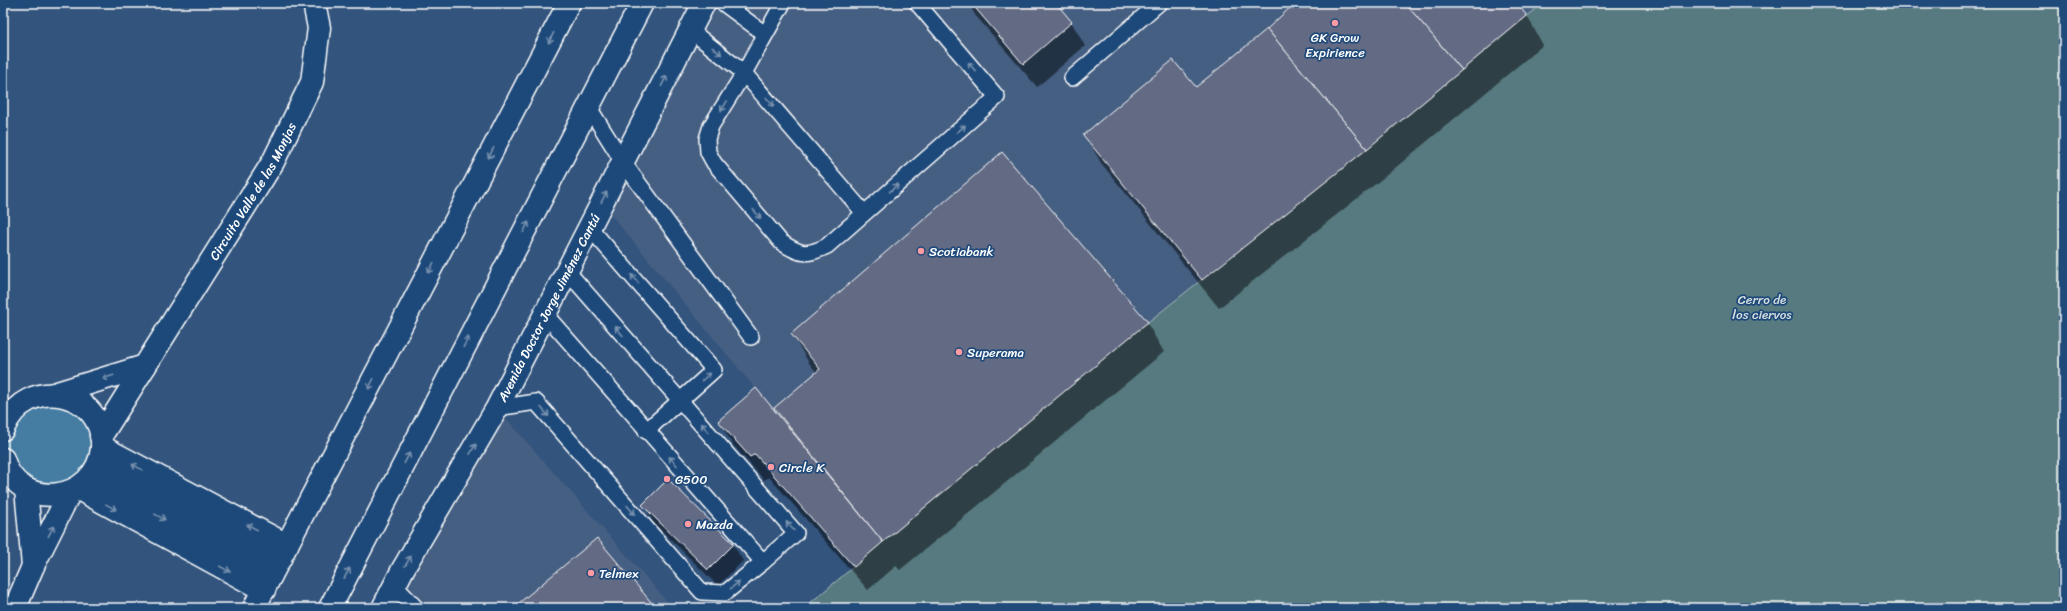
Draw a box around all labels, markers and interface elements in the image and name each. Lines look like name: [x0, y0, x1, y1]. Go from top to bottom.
marker: GK Grow Expirience: [1330, 18, 1340, 28]
place label: GK Grow Expirience: [1305, 26, 1365, 64]
one-way arrow: [547, 31, 554, 43]
one-way arrow: [712, 47, 723, 56]
one-way arrow: [967, 62, 976, 73]
one-way arrow: [661, 76, 668, 88]
one-way arrow: [765, 97, 774, 108]
one-way arrow: [720, 100, 728, 111]
street label: Circuito Valle de las Monjas: [203, 118, 302, 265]
one-way arrow: [956, 124, 967, 133]
one-way arrow: [487, 147, 494, 159]
one-way arrow: [889, 183, 899, 192]
one-way arrow: [601, 191, 609, 203]
street label: Avenida Doctor Jorge Jiménez Cantú: [490, 209, 606, 407]
one-way arrow: [753, 209, 762, 219]
one-way arrow: [523, 221, 530, 233]
place label: Scotiabank: [929, 240, 994, 263]
marker: Scotiabank: [916, 246, 926, 256]
one-way arrow: [427, 262, 434, 274]
one-way arrow: [630, 274, 639, 285]
park label: Cerro de los ciervos: [1732, 288, 1792, 326]
one-way arrow: [615, 325, 624, 336]
one-way arrow: [463, 336, 471, 348]
place label: Superama: [967, 341, 1025, 364]
marker: Superama: [954, 347, 964, 357]
one-way arrow: [701, 372, 711, 381]
one-way arrow: [101, 374, 114, 381]
one-way arrow: [367, 377, 374, 389]
one-way arrow: [540, 407, 549, 417]
one-way arrow: [700, 423, 710, 433]
one-way arrow: [469, 444, 477, 455]
one-way arrow: [404, 452, 411, 464]
one-way arrow: [668, 455, 677, 466]
place label: Circle K: [779, 456, 825, 479]
one-way arrow: [131, 462, 143, 470]
marker: Circle K: [766, 462, 776, 472]
place label: G500: [675, 468, 707, 491]
marker: G500: [662, 474, 672, 484]
one-way arrow: [105, 504, 117, 512]
one-way arrow: [626, 505, 635, 515]
place label: Mazda: [696, 513, 733, 536]
one-way arrow: [154, 514, 166, 521]
marker: Mazda: [683, 519, 693, 529]
one-way arrow: [786, 521, 795, 532]
one-way arrow: [247, 523, 259, 530]
one-way arrow: [47, 525, 55, 537]
one-way arrow: [404, 555, 412, 567]
place label: Telmex: [599, 562, 639, 585]
one-way arrow: [219, 566, 231, 573]
one-way arrow: [344, 568, 352, 580]
marker: Telmex: [586, 568, 596, 578]
one-way arrow: [729, 581, 740, 590]

